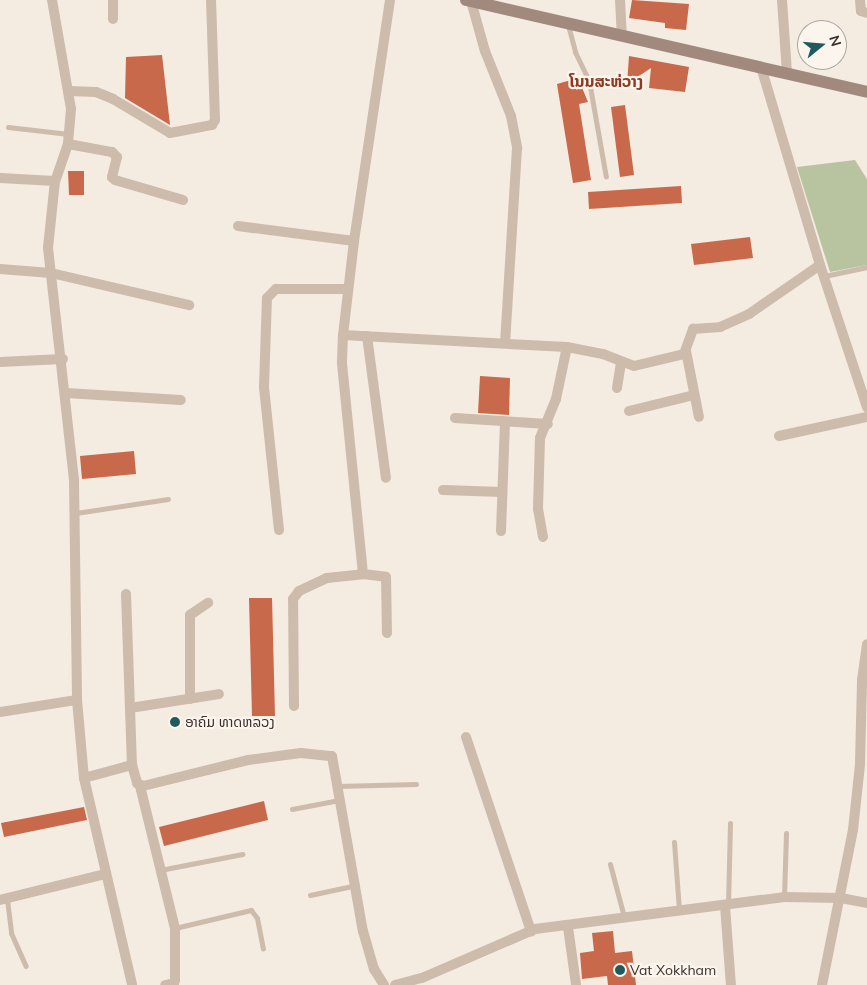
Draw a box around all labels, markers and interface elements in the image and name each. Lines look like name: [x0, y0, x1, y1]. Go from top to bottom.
north arrow: [797, 20, 847, 70]
text: N: [825, 33, 846, 49]
district label: ໂນນສະຫ່ວາງ: [569, 71, 643, 91]
place label: ອາຄົມ ທາດຫລວງ: [185, 714, 275, 730]
marker: ອາຄົມ ທາດຫລວງ: [169, 716, 181, 728]
place label: Vat Xokkham: [630, 962, 716, 978]
marker: Vat Xokkham: [614, 964, 626, 976]

